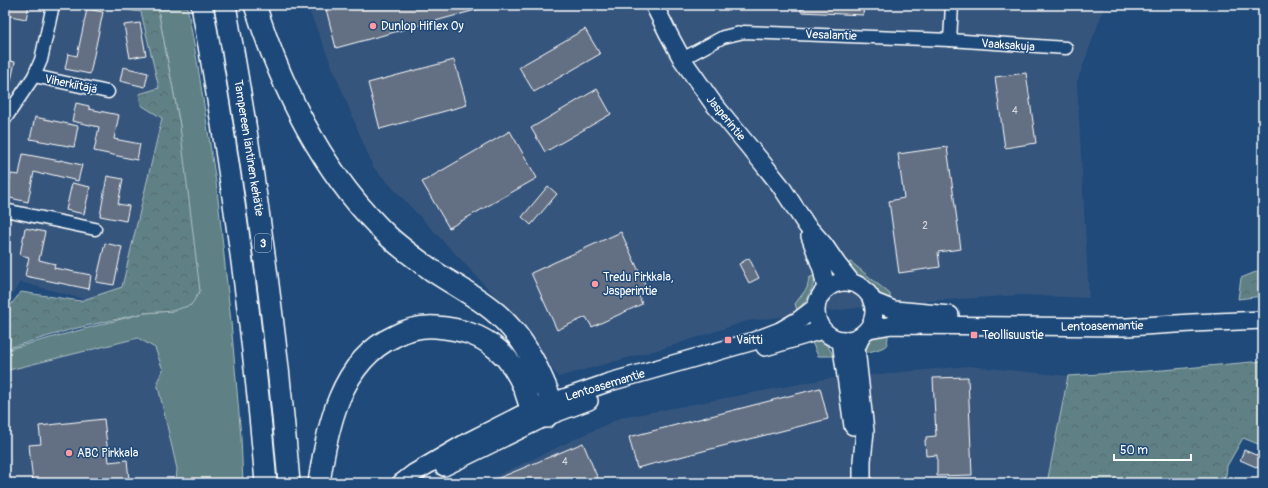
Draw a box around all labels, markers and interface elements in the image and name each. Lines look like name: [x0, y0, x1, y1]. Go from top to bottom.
place label: Dunlop Hiflex Oy: [381, 19, 464, 34]
marker: Dunlop Hiflex Oy: [368, 21, 378, 31]
street label: Vesalantie: [805, 27, 857, 44]
street label: Vaaksakuja: [981, 36, 1036, 55]
street label: Viherkiitäjä: [43, 72, 99, 97]
street label: Tampereen läntinen kehätie: [230, 79, 267, 217]
street label: Jasperintie: [703, 93, 749, 144]
house number: 4: [1012, 105, 1018, 117]
house number: 2: [922, 220, 928, 232]
road number: 3: [255, 234, 271, 252]
place label: Tredu Pirkkala, Jasperintie: [603, 270, 674, 299]
marker: Tredu Pirkkala, Jasperintie: [590, 279, 600, 289]
street label: Lentoasemantie: [1061, 318, 1144, 335]
place label: Teollisuustie: [982, 328, 1044, 343]
marker: Teollisuustie: [969, 330, 979, 340]
place label: Vaitti: [736, 333, 763, 348]
marker: Vaitti: [723, 335, 733, 345]
street label: Lentoasemantie: [563, 366, 647, 405]
scale bar: [1114, 436, 1191, 462]
text: 50 m: [1120, 443, 1148, 458]
place label: ABC Pirkkala: [77, 446, 139, 461]
marker: ABC Pirkkala: [64, 448, 74, 458]
house number: 4: [562, 456, 568, 468]

